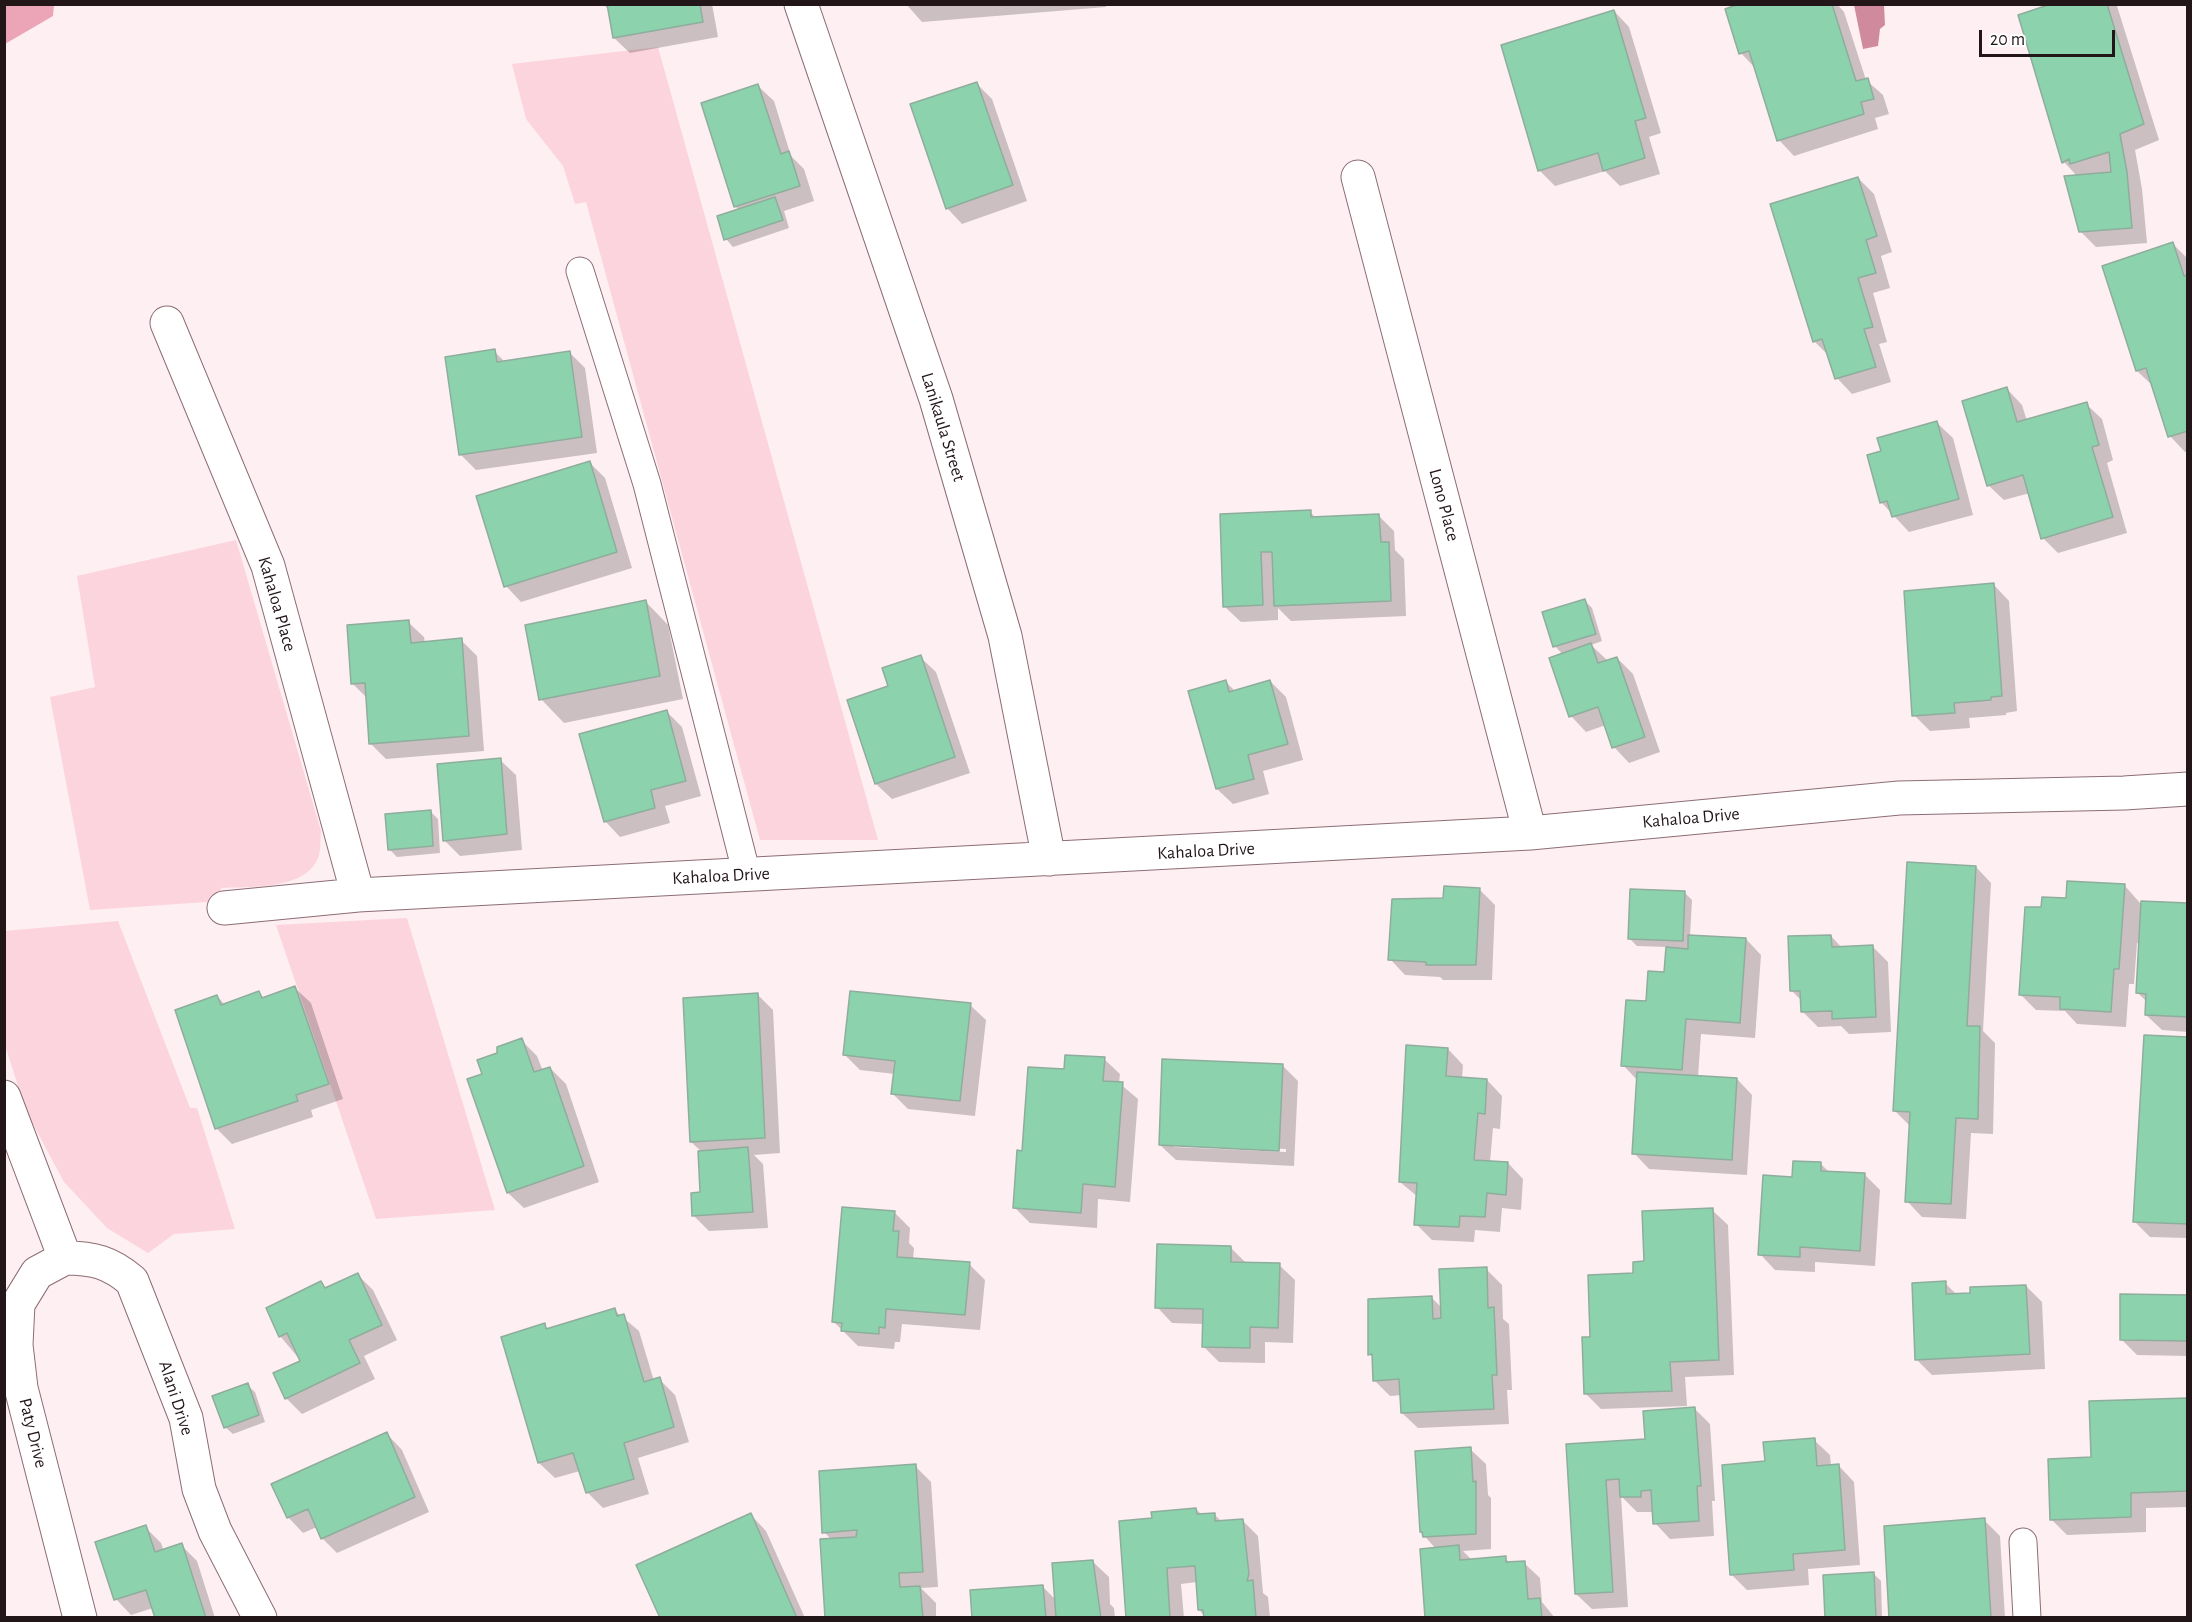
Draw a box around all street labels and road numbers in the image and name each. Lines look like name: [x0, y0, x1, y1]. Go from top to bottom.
street label: Lanikaula Street: [916, 370, 970, 484]
street label: Lono Place: [1424, 466, 1464, 544]
street label: Kahaloa Place: [253, 554, 301, 654]
street label: Kahaloa Drive: [1641, 803, 1741, 833]
street label: Kahaloa Drive: [1157, 838, 1255, 864]
street label: Kahaloa Drive: [672, 863, 770, 889]
street label: Alani Drive: [154, 1358, 198, 1438]
street label: Paty Drive: [14, 1396, 52, 1470]

